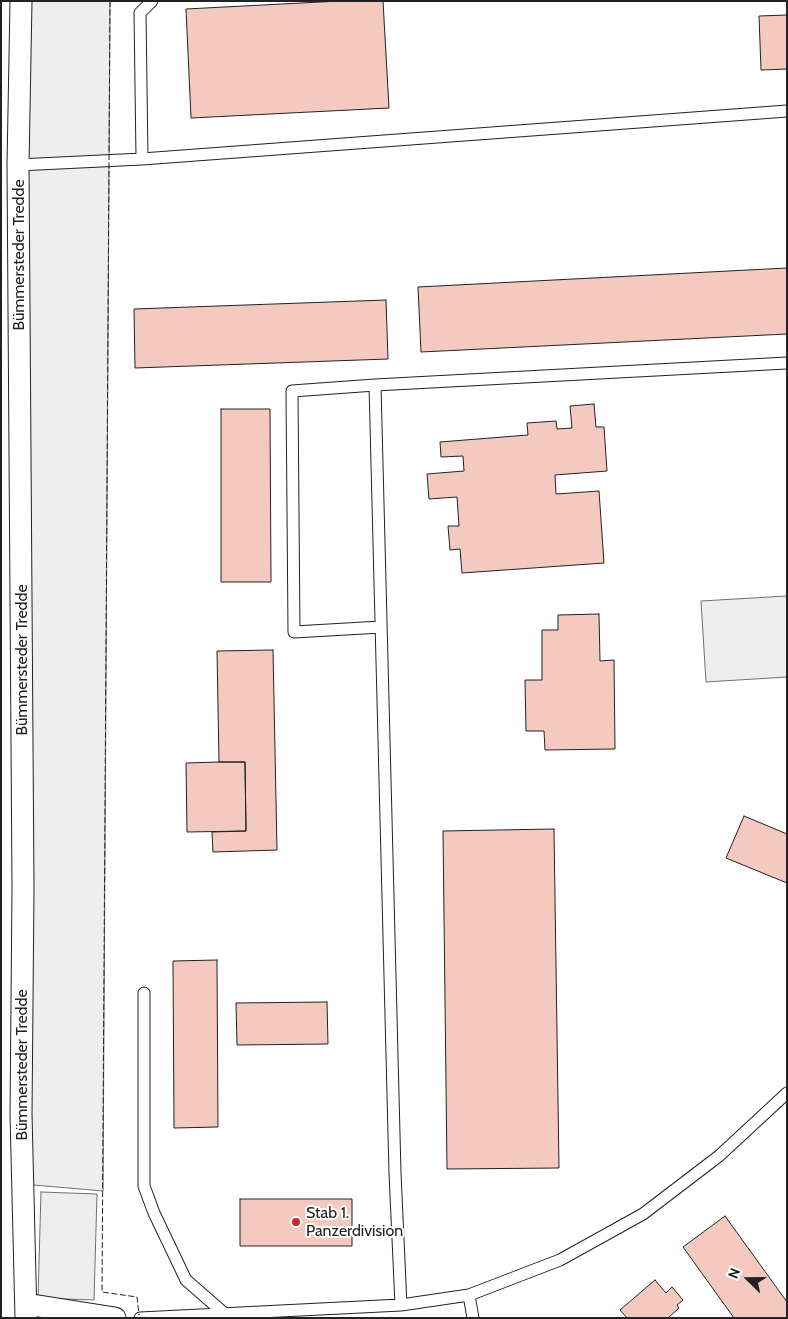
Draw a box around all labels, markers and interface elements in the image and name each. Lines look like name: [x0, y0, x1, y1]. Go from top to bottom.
street label: Bümmersteder Tredde: [9, 179, 29, 331]
street label: Bümmersteder Tredde: [12, 584, 32, 736]
street label: Bümmersteder Tredde: [12, 989, 32, 1141]
place label: Stab 1. Panzerdivision: [306, 1203, 403, 1241]
marker: Stab 1. Panzerdivision: [290, 1216, 302, 1228]
north arrow: [723, 1254, 773, 1304]
text: N: [724, 1265, 744, 1281]

